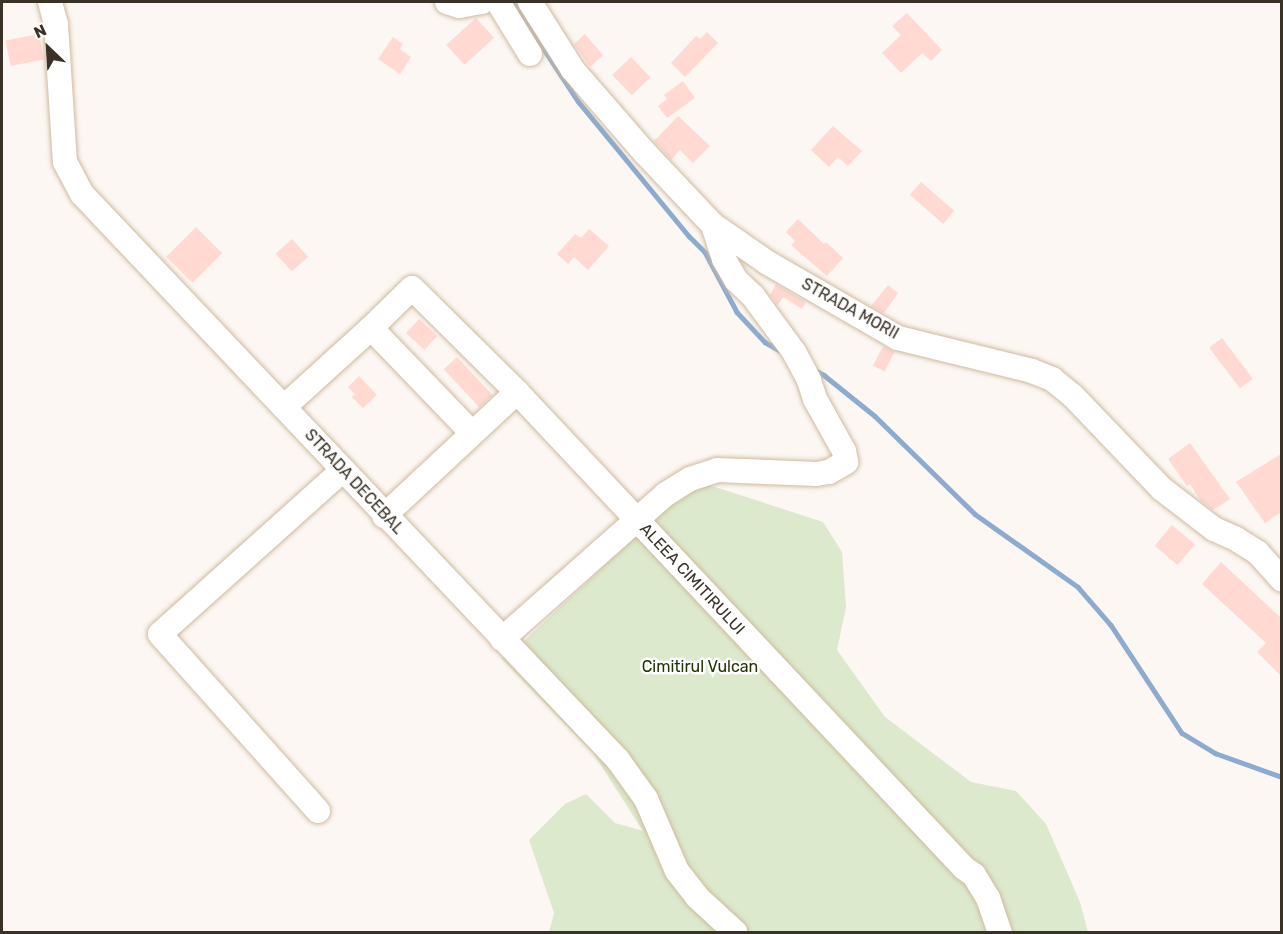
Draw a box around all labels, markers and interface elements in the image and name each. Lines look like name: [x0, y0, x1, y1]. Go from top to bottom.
north arrow: [18, 18, 78, 78]
text: N: [31, 20, 49, 42]
street label: STRADA MORII: [798, 274, 902, 344]
street label: STRADA DECEBAL: [300, 425, 408, 539]
street label: ALEEA CIMITIRULUI: [635, 519, 749, 639]
park label: Cimitirul Vulcan: [641, 657, 759, 677]

